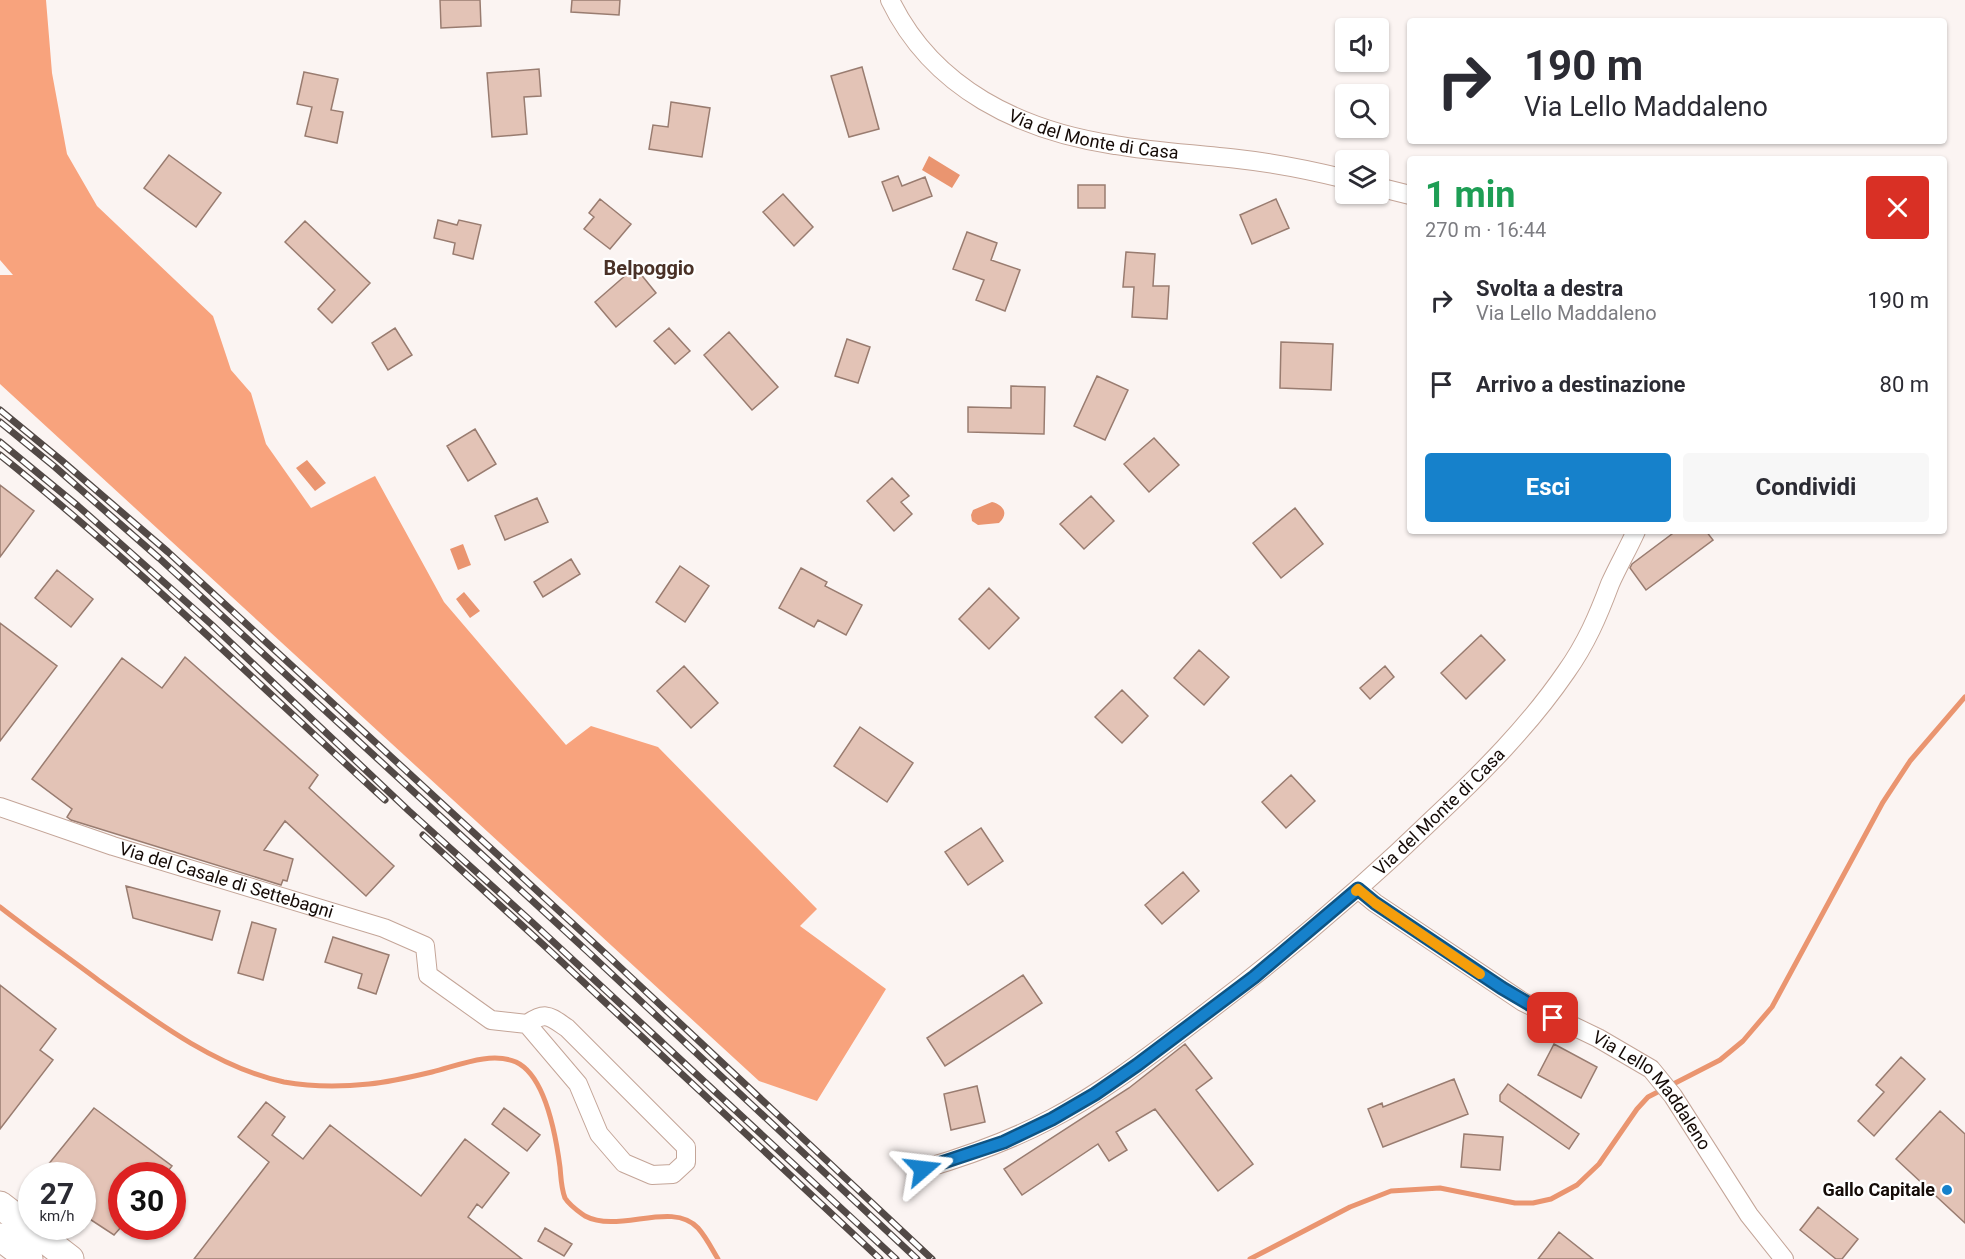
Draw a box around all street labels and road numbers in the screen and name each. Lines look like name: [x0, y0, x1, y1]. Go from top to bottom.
street label: Via del Monte di Casa: [1006, 104, 1180, 163]
street label: Via del Monte di Casa: [1369, 743, 1509, 879]
street label: Via del Casale di Settebagni: [117, 838, 336, 922]
street label: Via Lello Maddaleno: [1589, 1026, 1716, 1153]

